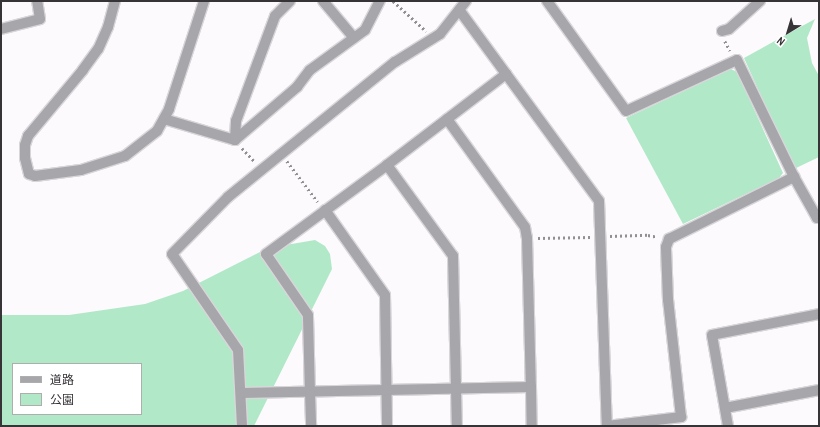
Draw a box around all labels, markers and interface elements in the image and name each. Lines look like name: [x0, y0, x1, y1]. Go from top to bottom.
north arrow: [768, 12, 808, 52]
text: N: [774, 34, 787, 49]
legend: [12, 363, 142, 415]
text: 道路: [50, 372, 74, 388]
text: 公園: [50, 392, 74, 408]

